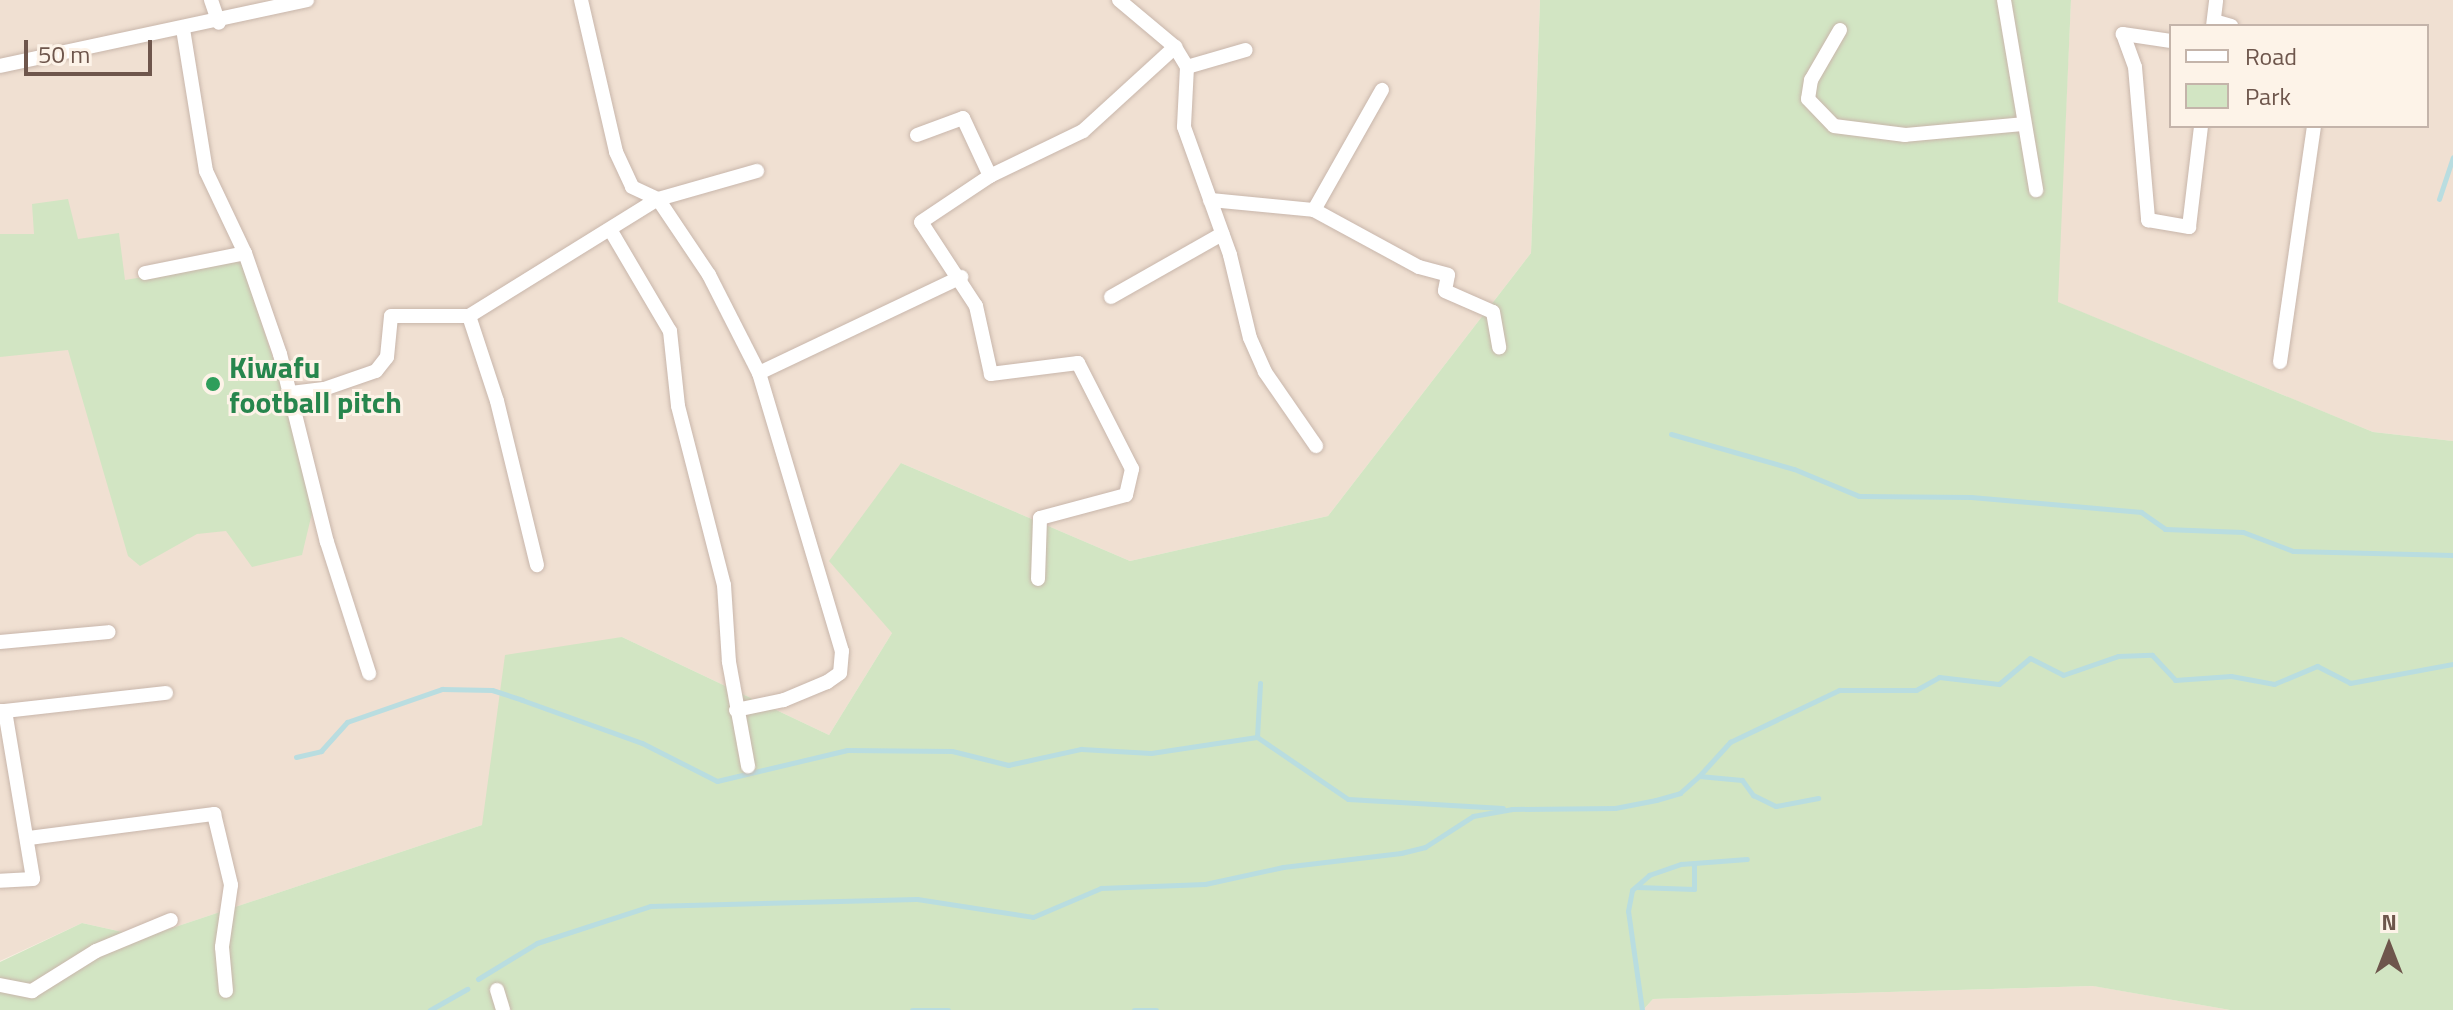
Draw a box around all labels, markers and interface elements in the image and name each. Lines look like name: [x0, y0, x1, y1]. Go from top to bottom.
scale bar: [28, 24, 156, 74]
legend: [2169, 24, 2429, 128]
text: 50 m: [38, 36, 90, 72]
text: Road: [2245, 38, 2297, 74]
text: Park: [2245, 78, 2291, 114]
place label: Kiwafu football pitch: [229, 349, 402, 420]
marker: Kiwafu football pitch: [204, 375, 222, 393]
text: N: [2381, 905, 2397, 939]
north arrow: [2349, 906, 2429, 986]

